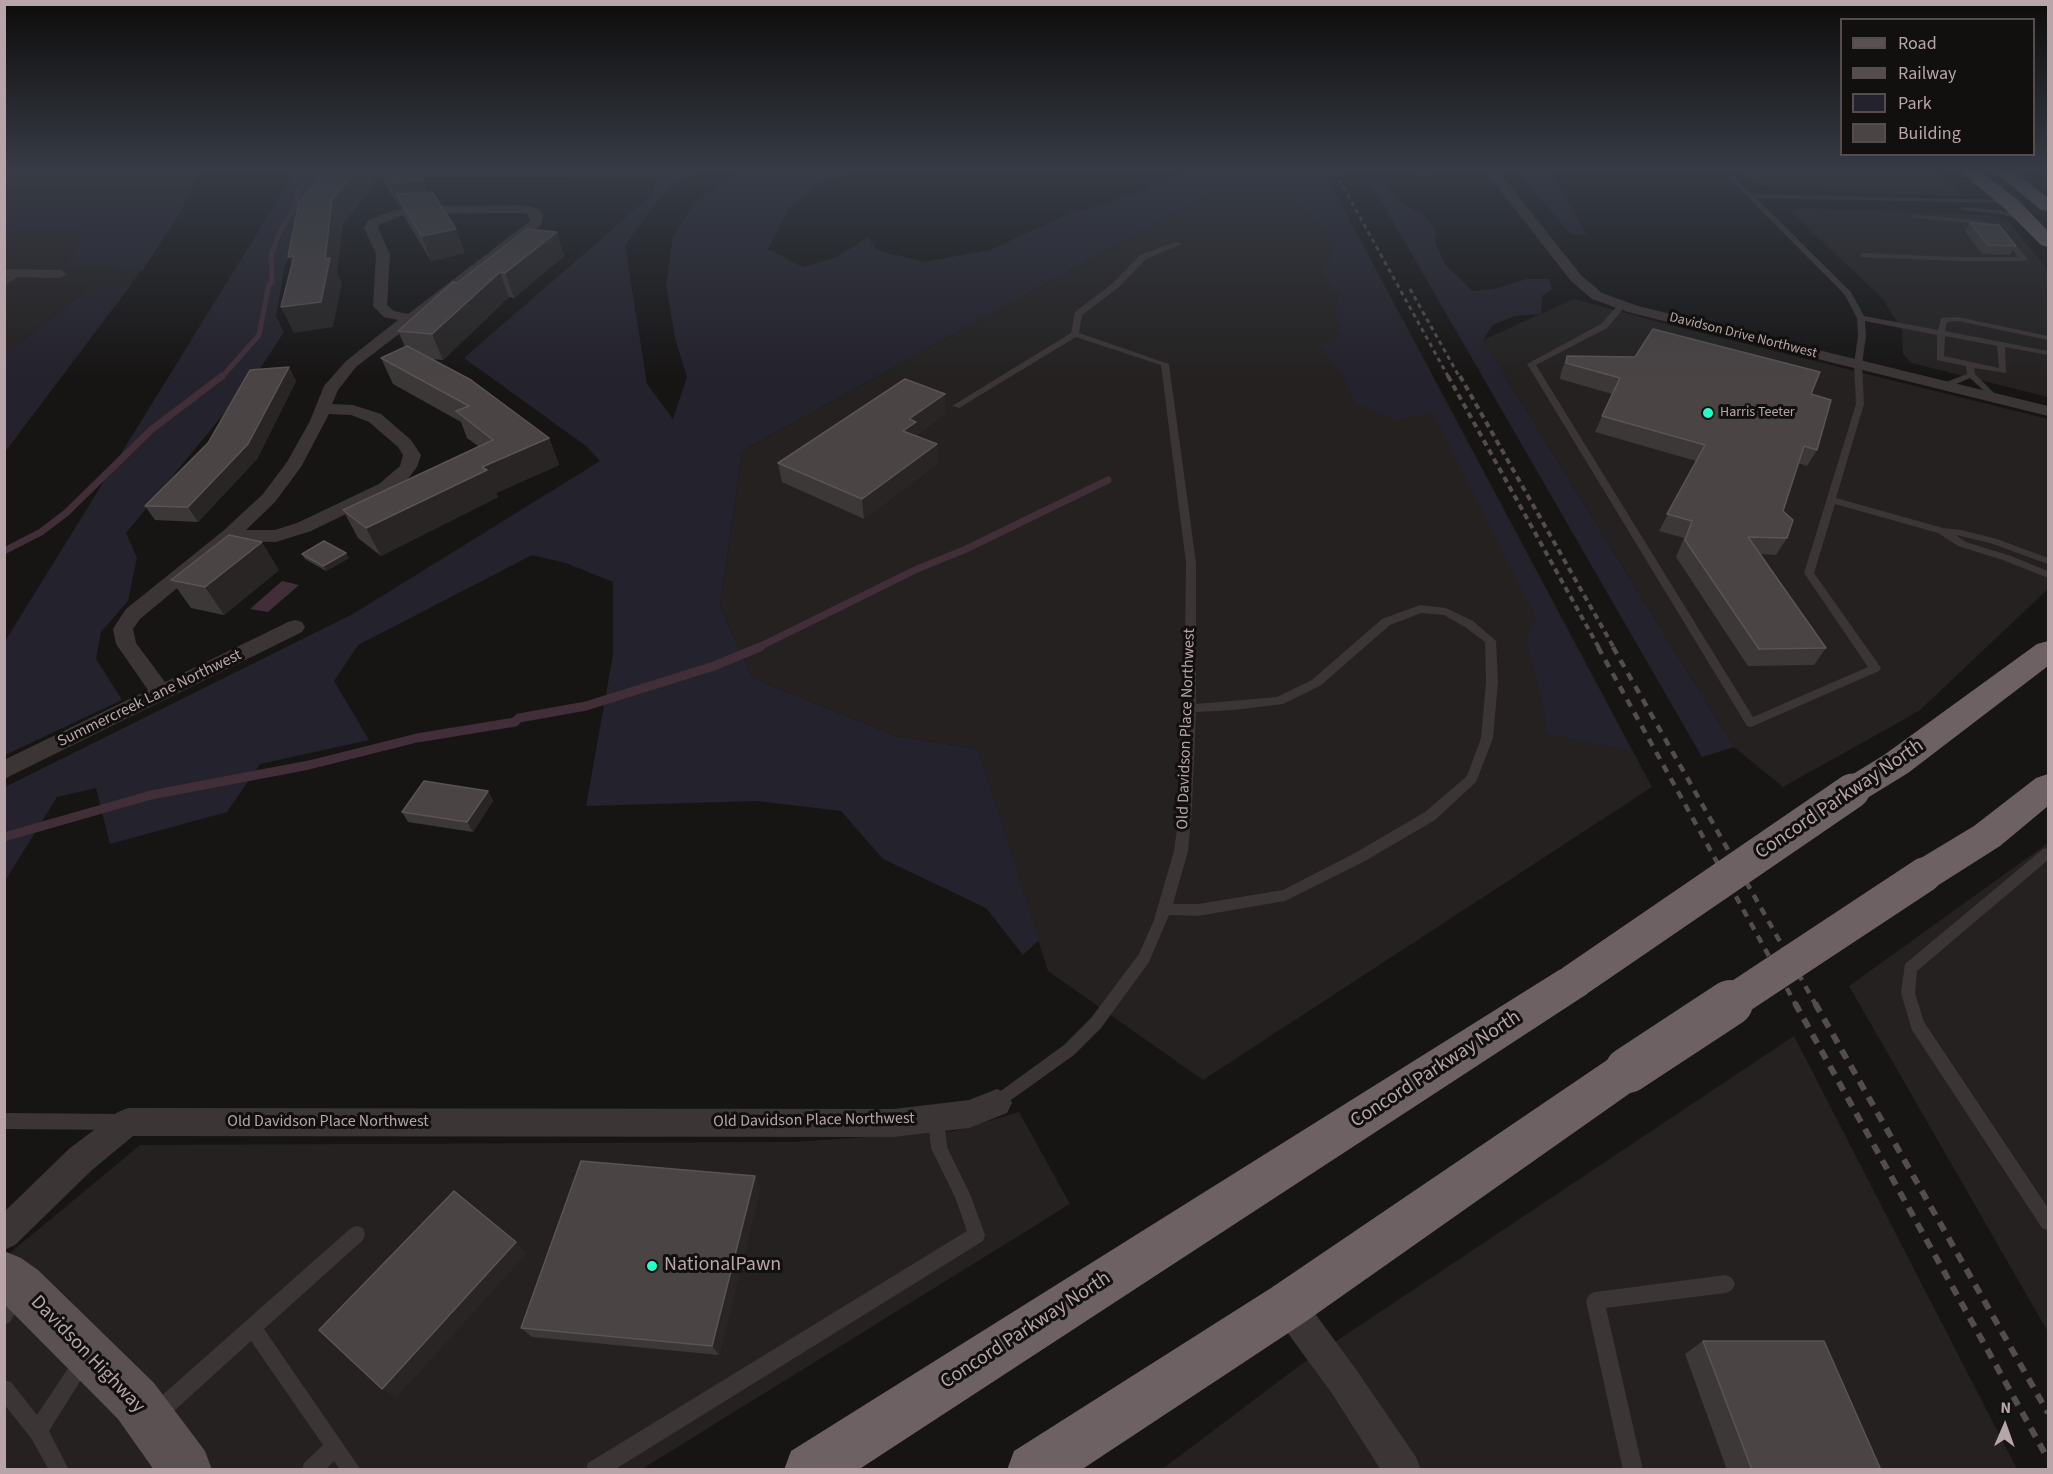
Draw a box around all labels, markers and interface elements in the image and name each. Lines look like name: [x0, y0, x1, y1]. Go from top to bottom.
legend: [1840, 18, 2035, 156]
text: Road: [1898, 31, 1937, 56]
text: Railway: [1898, 61, 1957, 86]
text: Park: [1898, 91, 1932, 116]
text: Building: [1898, 121, 1961, 146]
street label: Davidson Drive Northwest: [1667, 310, 1819, 362]
place label: Harris Teeter: [1720, 405, 1795, 421]
marker: Harris Teeter: [1701, 406, 1715, 420]
street label: Old Davidson Place Northwest: [1174, 628, 1200, 830]
street label: Summercreek Lane Northwest: [55, 646, 245, 752]
street label: Concord Parkway North: [1751, 735, 1929, 865]
street label: Concord Parkway North: [1346, 1006, 1526, 1134]
street label: Old Davidson Place Northwest: [713, 1110, 915, 1132]
street label: Old Davidson Place Northwest: [227, 1112, 429, 1132]
place label: NationalPawn: [664, 1254, 781, 1278]
marker: NationalPawn: [645, 1259, 659, 1273]
street label: Concord Parkway North: [936, 1267, 1116, 1395]
street label: Davidson Highway: [25, 1291, 149, 1419]
north arrow: [1975, 1396, 2035, 1456]
text: N: [2000, 1397, 2011, 1419]

